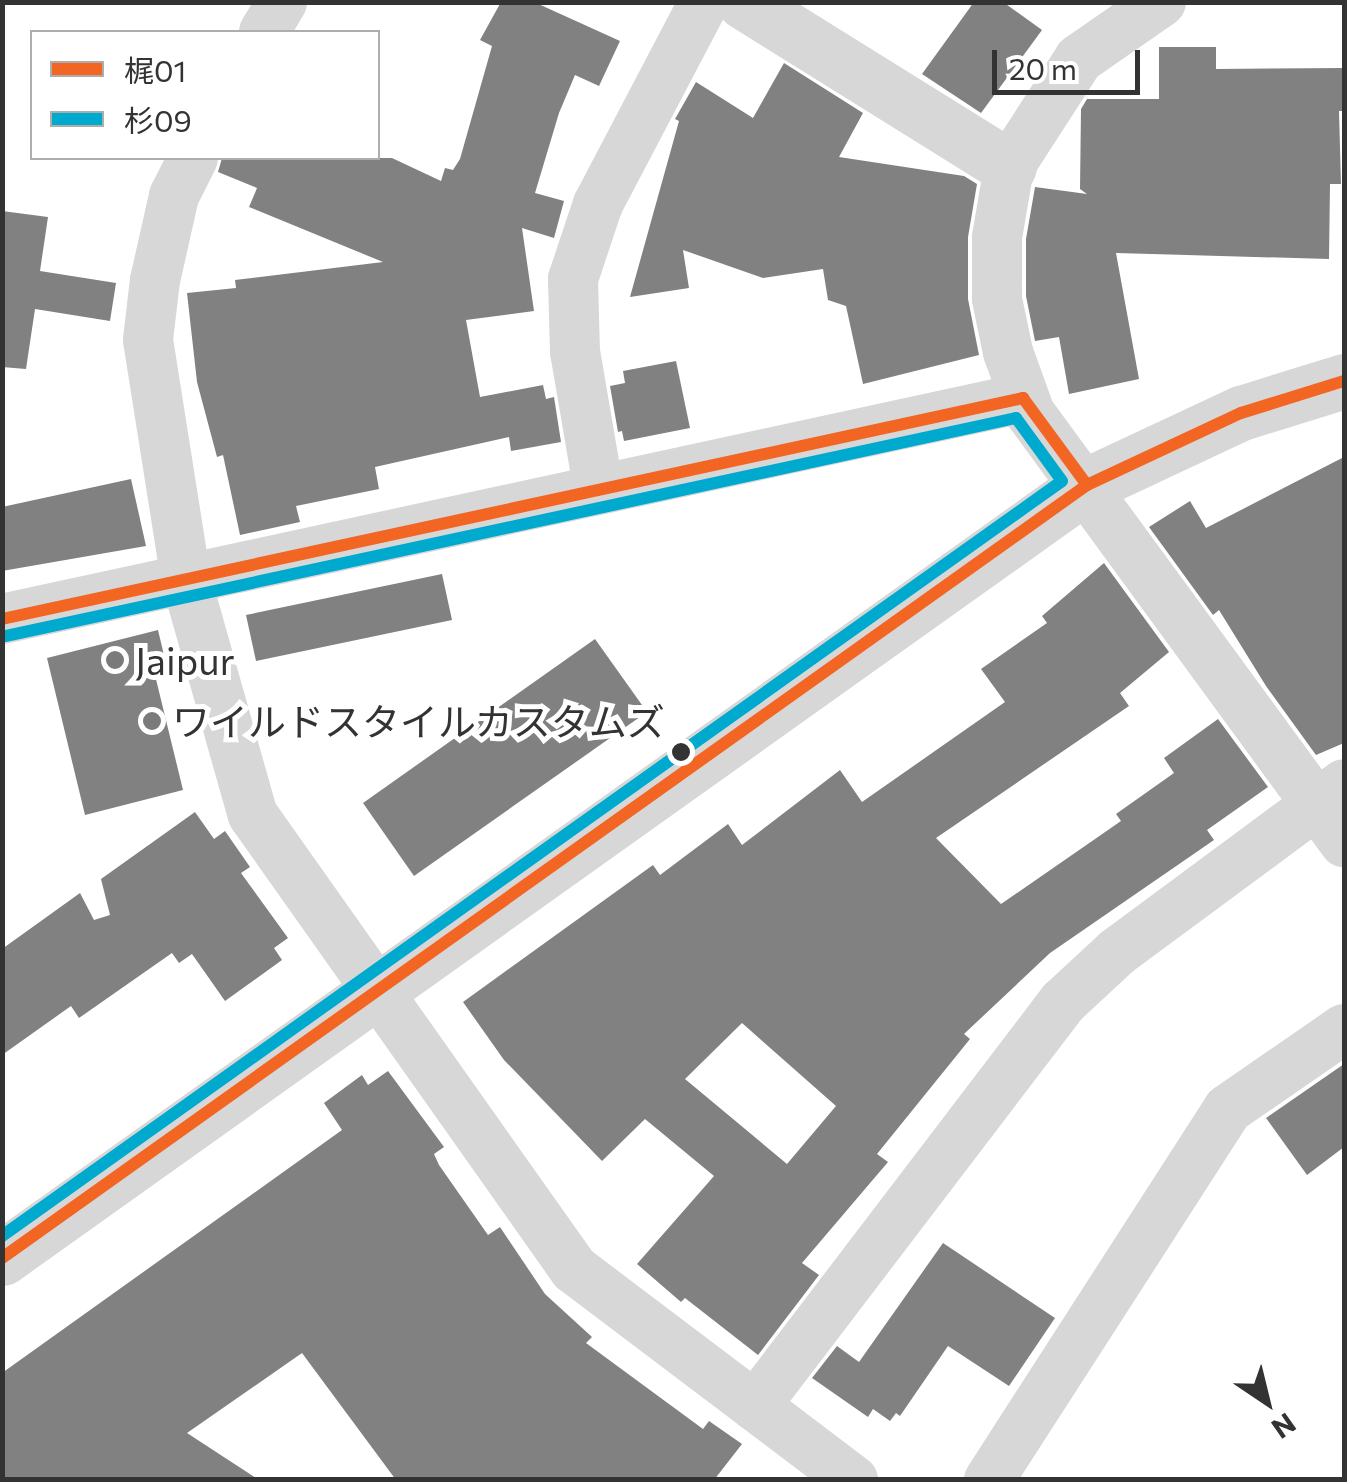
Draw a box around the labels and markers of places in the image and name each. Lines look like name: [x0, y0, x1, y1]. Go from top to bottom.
place label: Jaipur: [135, 637, 235, 683]
marker: Jaipur: [104, 649, 126, 671]
place label: ワイルドスタイルカスタムズ: [172, 698, 666, 744]
marker: ワイルドスタイルカスタムズ: [141, 710, 163, 732]
unlabelled marker: [671, 742, 691, 762]

